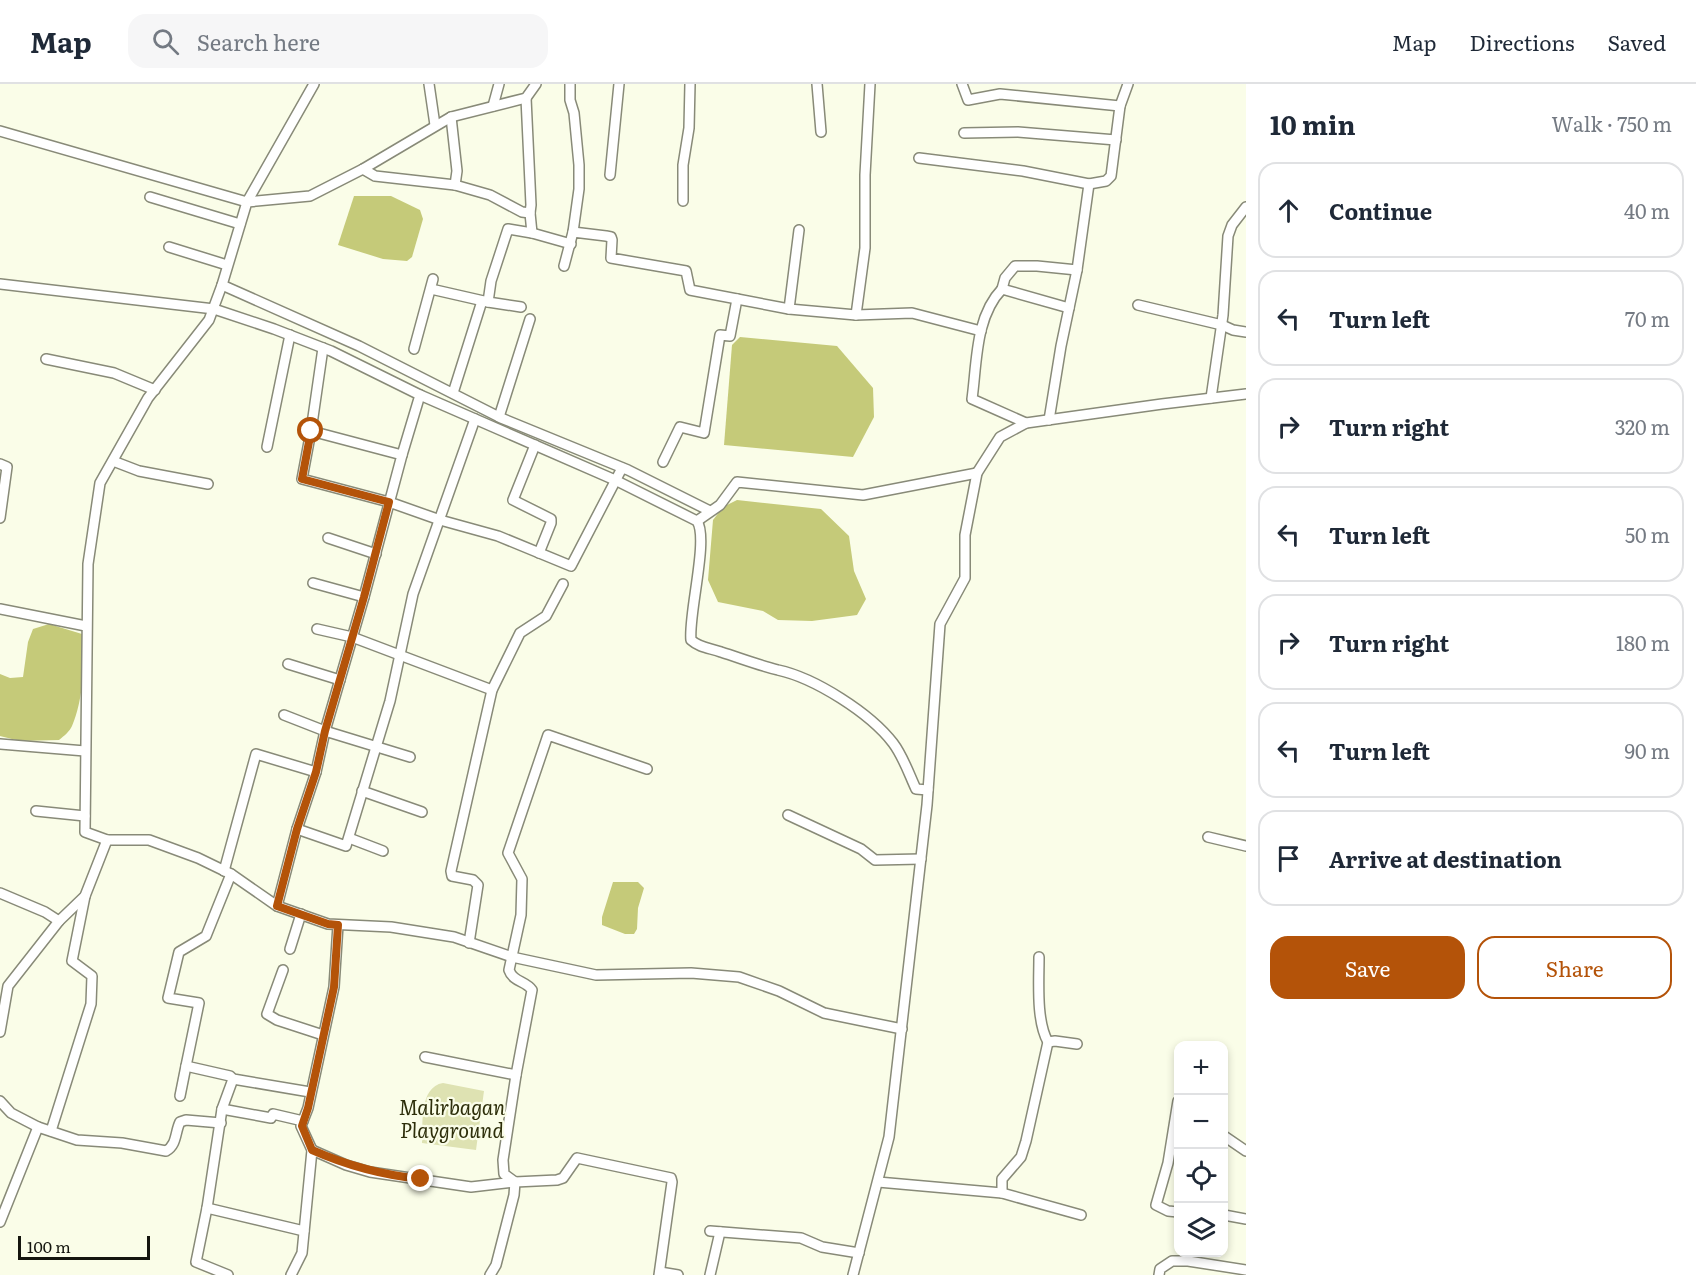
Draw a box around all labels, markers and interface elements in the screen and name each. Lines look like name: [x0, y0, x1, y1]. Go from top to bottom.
search box: [128, 14, 548, 68]
text: Map: [30, 20, 92, 62]
icon: search: [149, 25, 182, 58]
text: Search here: [197, 25, 320, 58]
text: Map: [1392, 26, 1437, 57]
text: Directions: [1470, 26, 1575, 57]
text: Saved: [1608, 26, 1666, 57]
text: 10 min: [1270, 104, 1355, 143]
text: Walk · 750 m: [1551, 108, 1672, 138]
icon: ahead: [1272, 194, 1305, 227]
text: Continue: [1329, 194, 1432, 227]
text: 40 m: [1624, 195, 1670, 225]
icon: left: [1272, 302, 1305, 335]
text: Turn left: [1329, 302, 1430, 335]
text: 70 m: [1625, 303, 1670, 333]
icon: right: [1272, 410, 1305, 443]
text: Turn right: [1329, 410, 1449, 443]
text: 320 m: [1615, 411, 1670, 441]
route start: [297, 417, 323, 443]
icon: left: [1272, 518, 1305, 551]
text: Turn left: [1329, 518, 1430, 551]
text: 50 m: [1625, 519, 1670, 549]
icon: right: [1272, 626, 1305, 659]
text: Turn right: [1329, 626, 1449, 659]
text: 180 m: [1616, 627, 1670, 657]
icon: left: [1272, 734, 1305, 767]
text: Turn left: [1329, 734, 1430, 767]
text: 90 m: [1625, 735, 1670, 765]
icon: arrive: [1272, 842, 1305, 875]
text: Arrive at destination: [1329, 842, 1562, 875]
button: Save: [1270, 936, 1465, 999]
button: Share: [1477, 936, 1672, 999]
map controls: [1174, 1041, 1228, 1257]
button: +: [1174, 1041, 1228, 1095]
park label: Malirbagan Playground: [399, 1091, 505, 1144]
button: −: [1174, 1095, 1228, 1149]
button: locate: [1174, 1149, 1228, 1203]
route end: [407, 1165, 433, 1191]
button: layers: [1174, 1203, 1228, 1257]
scale bar: [18, 1233, 150, 1260]
text: 100 m: [27, 1234, 71, 1258]

